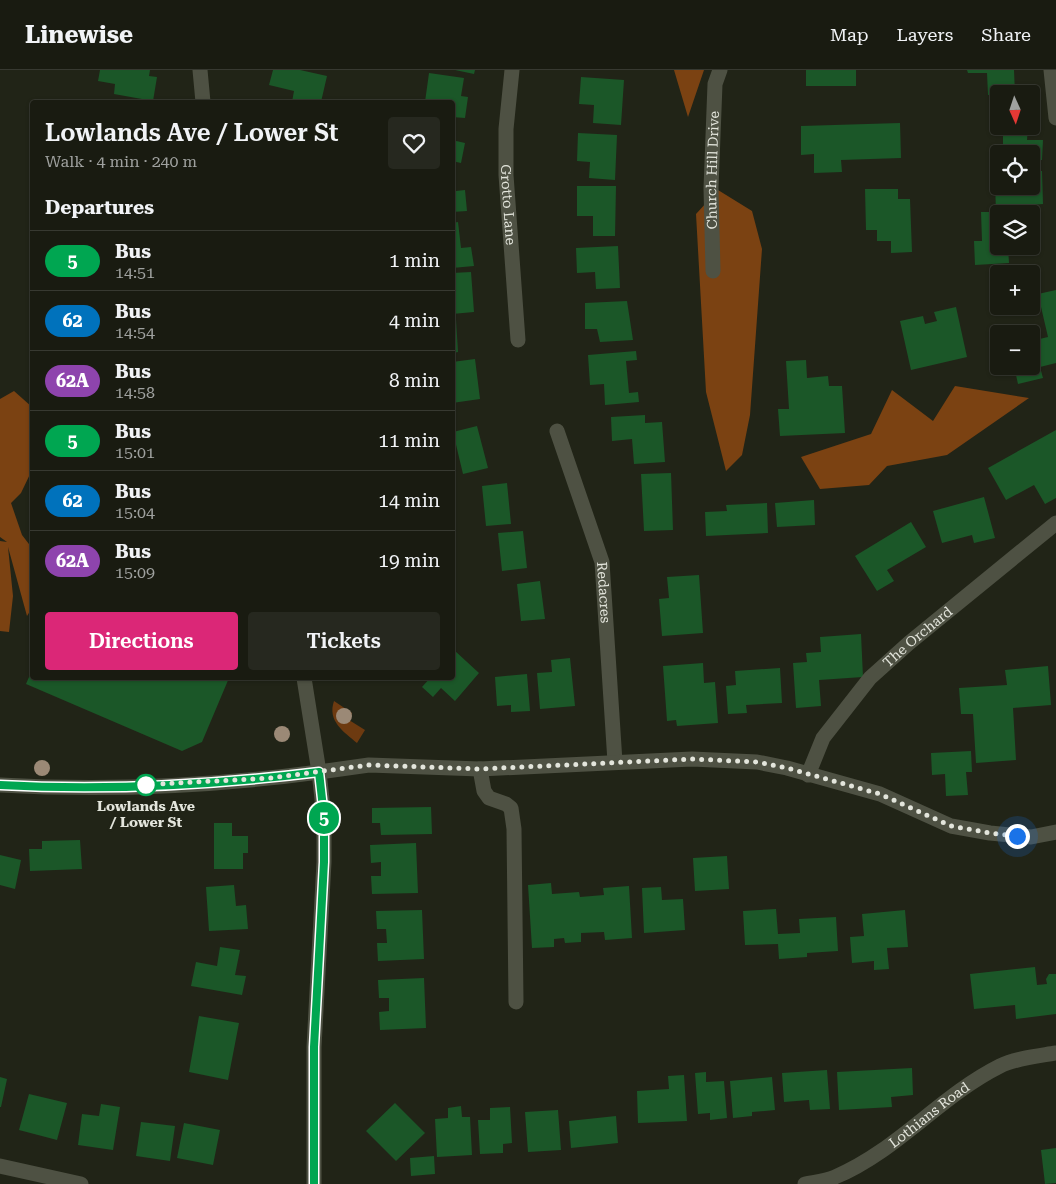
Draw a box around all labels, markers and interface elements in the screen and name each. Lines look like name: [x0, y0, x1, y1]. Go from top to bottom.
text: Linewise: [25, 21, 133, 49]
text: Map: [830, 24, 869, 45]
text: Layers: [897, 24, 953, 45]
text: Share: [981, 24, 1031, 45]
north arrow: [990, 85, 1040, 135]
map controls: [990, 85, 1040, 375]
street label: Church Hill Drive: [703, 110, 722, 230]
button: heart: [388, 117, 440, 169]
text: Lowlands Ave / Lower St: [45, 119, 338, 147]
button: locate: [990, 145, 1040, 195]
text: Walk · 4 min · 240 m: [45, 152, 197, 171]
street label: Grotto Lane: [498, 164, 519, 246]
text: Departures: [45, 196, 154, 219]
button: layers: [990, 205, 1040, 255]
text: Bus: [115, 240, 151, 263]
text: 1 min: [389, 249, 440, 272]
text: 5: [67, 250, 78, 271]
text: 14:51: [115, 263, 155, 282]
button: +: [990, 265, 1040, 315]
text: Bus: [115, 300, 151, 323]
text: 4 min: [389, 309, 440, 332]
text: 62: [62, 310, 83, 331]
text: 14:54: [115, 323, 155, 342]
button: −: [990, 325, 1040, 375]
text: Bus: [115, 360, 151, 383]
text: 8 min: [389, 369, 440, 392]
text: 62A: [56, 370, 89, 391]
text: 14:58: [115, 383, 155, 402]
text: Bus: [115, 420, 151, 443]
text: 11 min: [378, 429, 440, 452]
text: 5: [67, 430, 78, 451]
text: 15:01: [115, 443, 155, 462]
text: Bus: [115, 480, 151, 503]
text: 14 min: [378, 489, 440, 512]
text: 62: [62, 490, 83, 511]
text: 15:04: [115, 503, 155, 522]
text: Bus: [115, 540, 151, 563]
text: 19 min: [378, 549, 440, 572]
text: 62A: [56, 550, 89, 571]
street label: Redacres: [594, 561, 614, 624]
text: 15:09: [115, 563, 155, 582]
street label: The Orchard: [880, 603, 955, 671]
button: Directions: [45, 612, 238, 670]
button: Tickets: [248, 612, 440, 670]
marker: Lowlands Ave / Lower St: [135, 774, 157, 796]
place label: Lowlands Ave / Lower St: [97, 798, 195, 830]
line badge: 5: [308, 802, 340, 834]
text: 5: [319, 807, 329, 828]
your location: [1005, 824, 1030, 849]
street label: Lothians Road: [886, 1079, 972, 1151]

